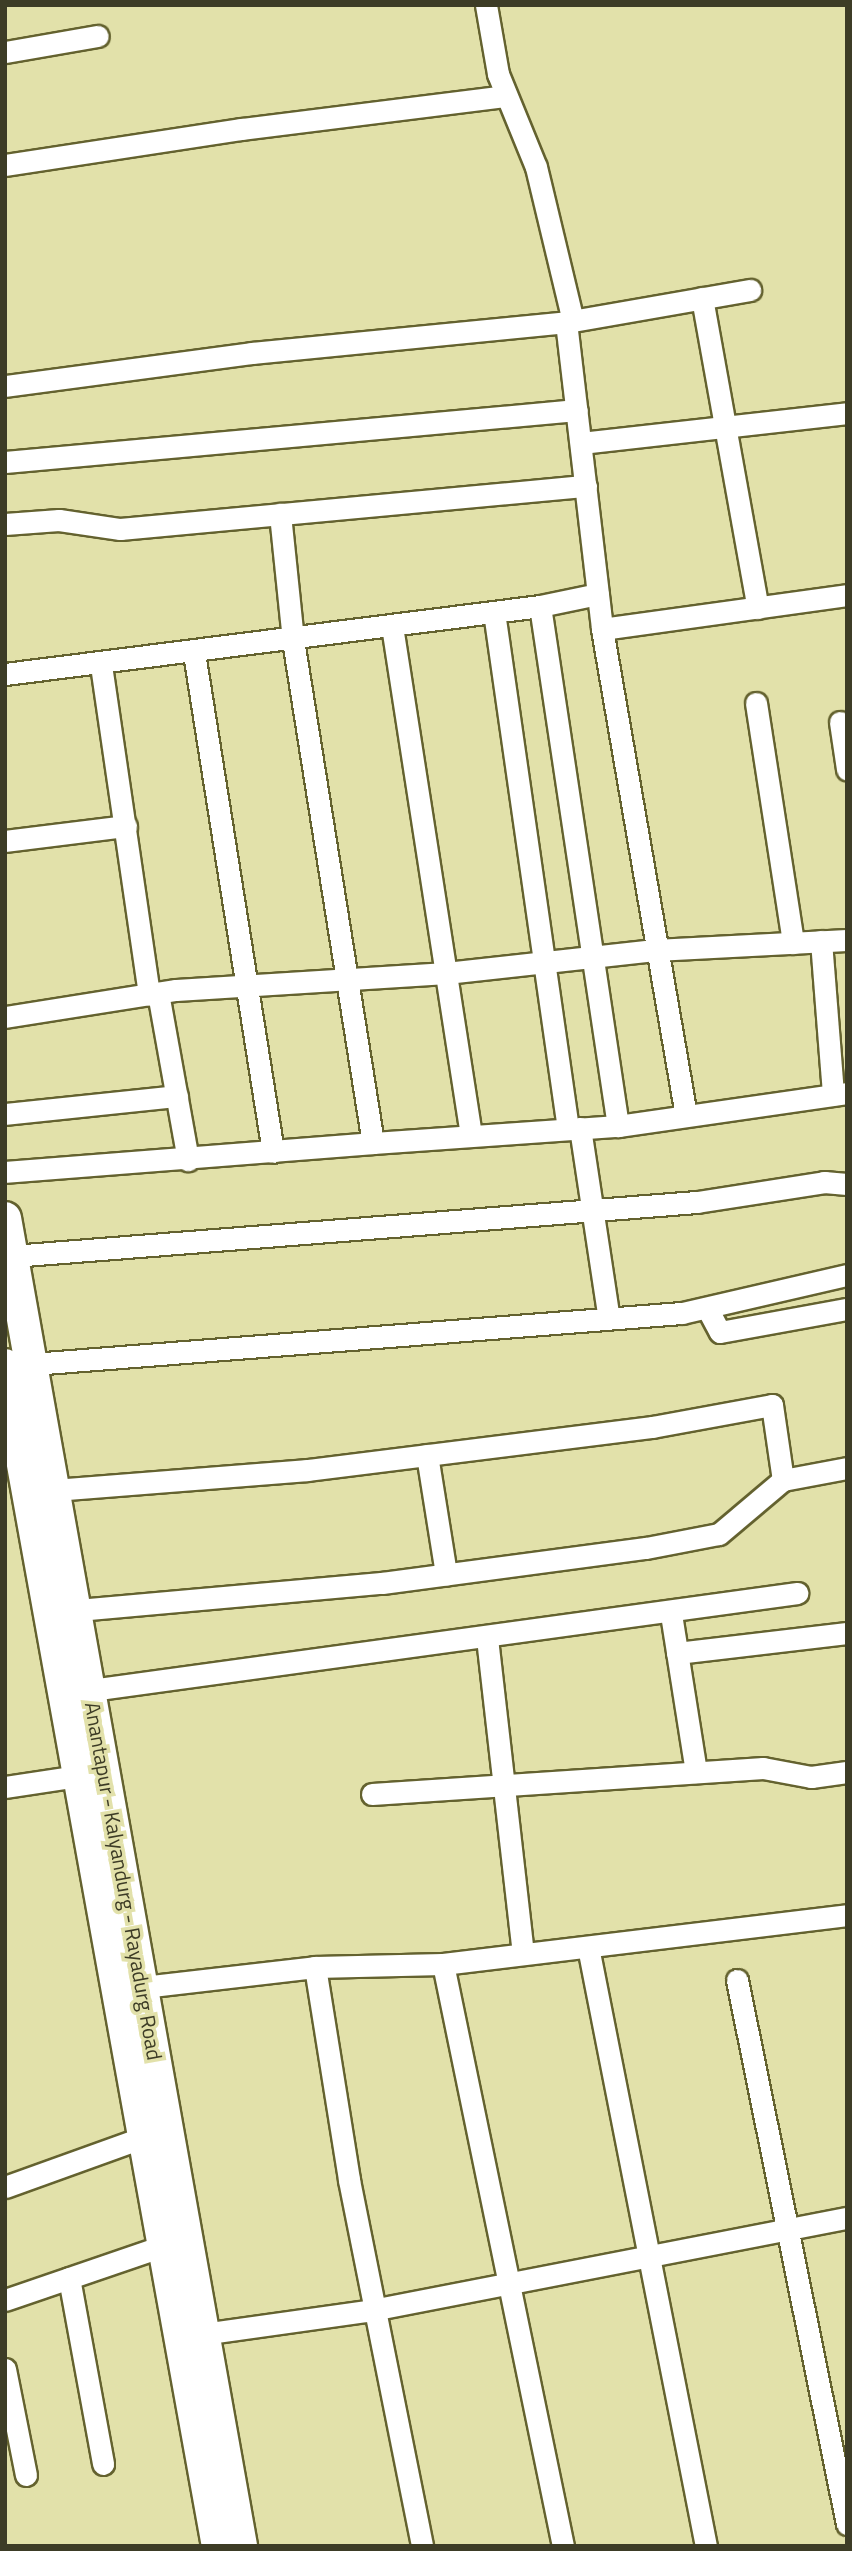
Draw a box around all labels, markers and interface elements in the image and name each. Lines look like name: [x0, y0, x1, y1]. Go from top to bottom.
street label: Anantapur - Kalyandurg - Rayadurg Road: [80, 1700, 168, 2062]

